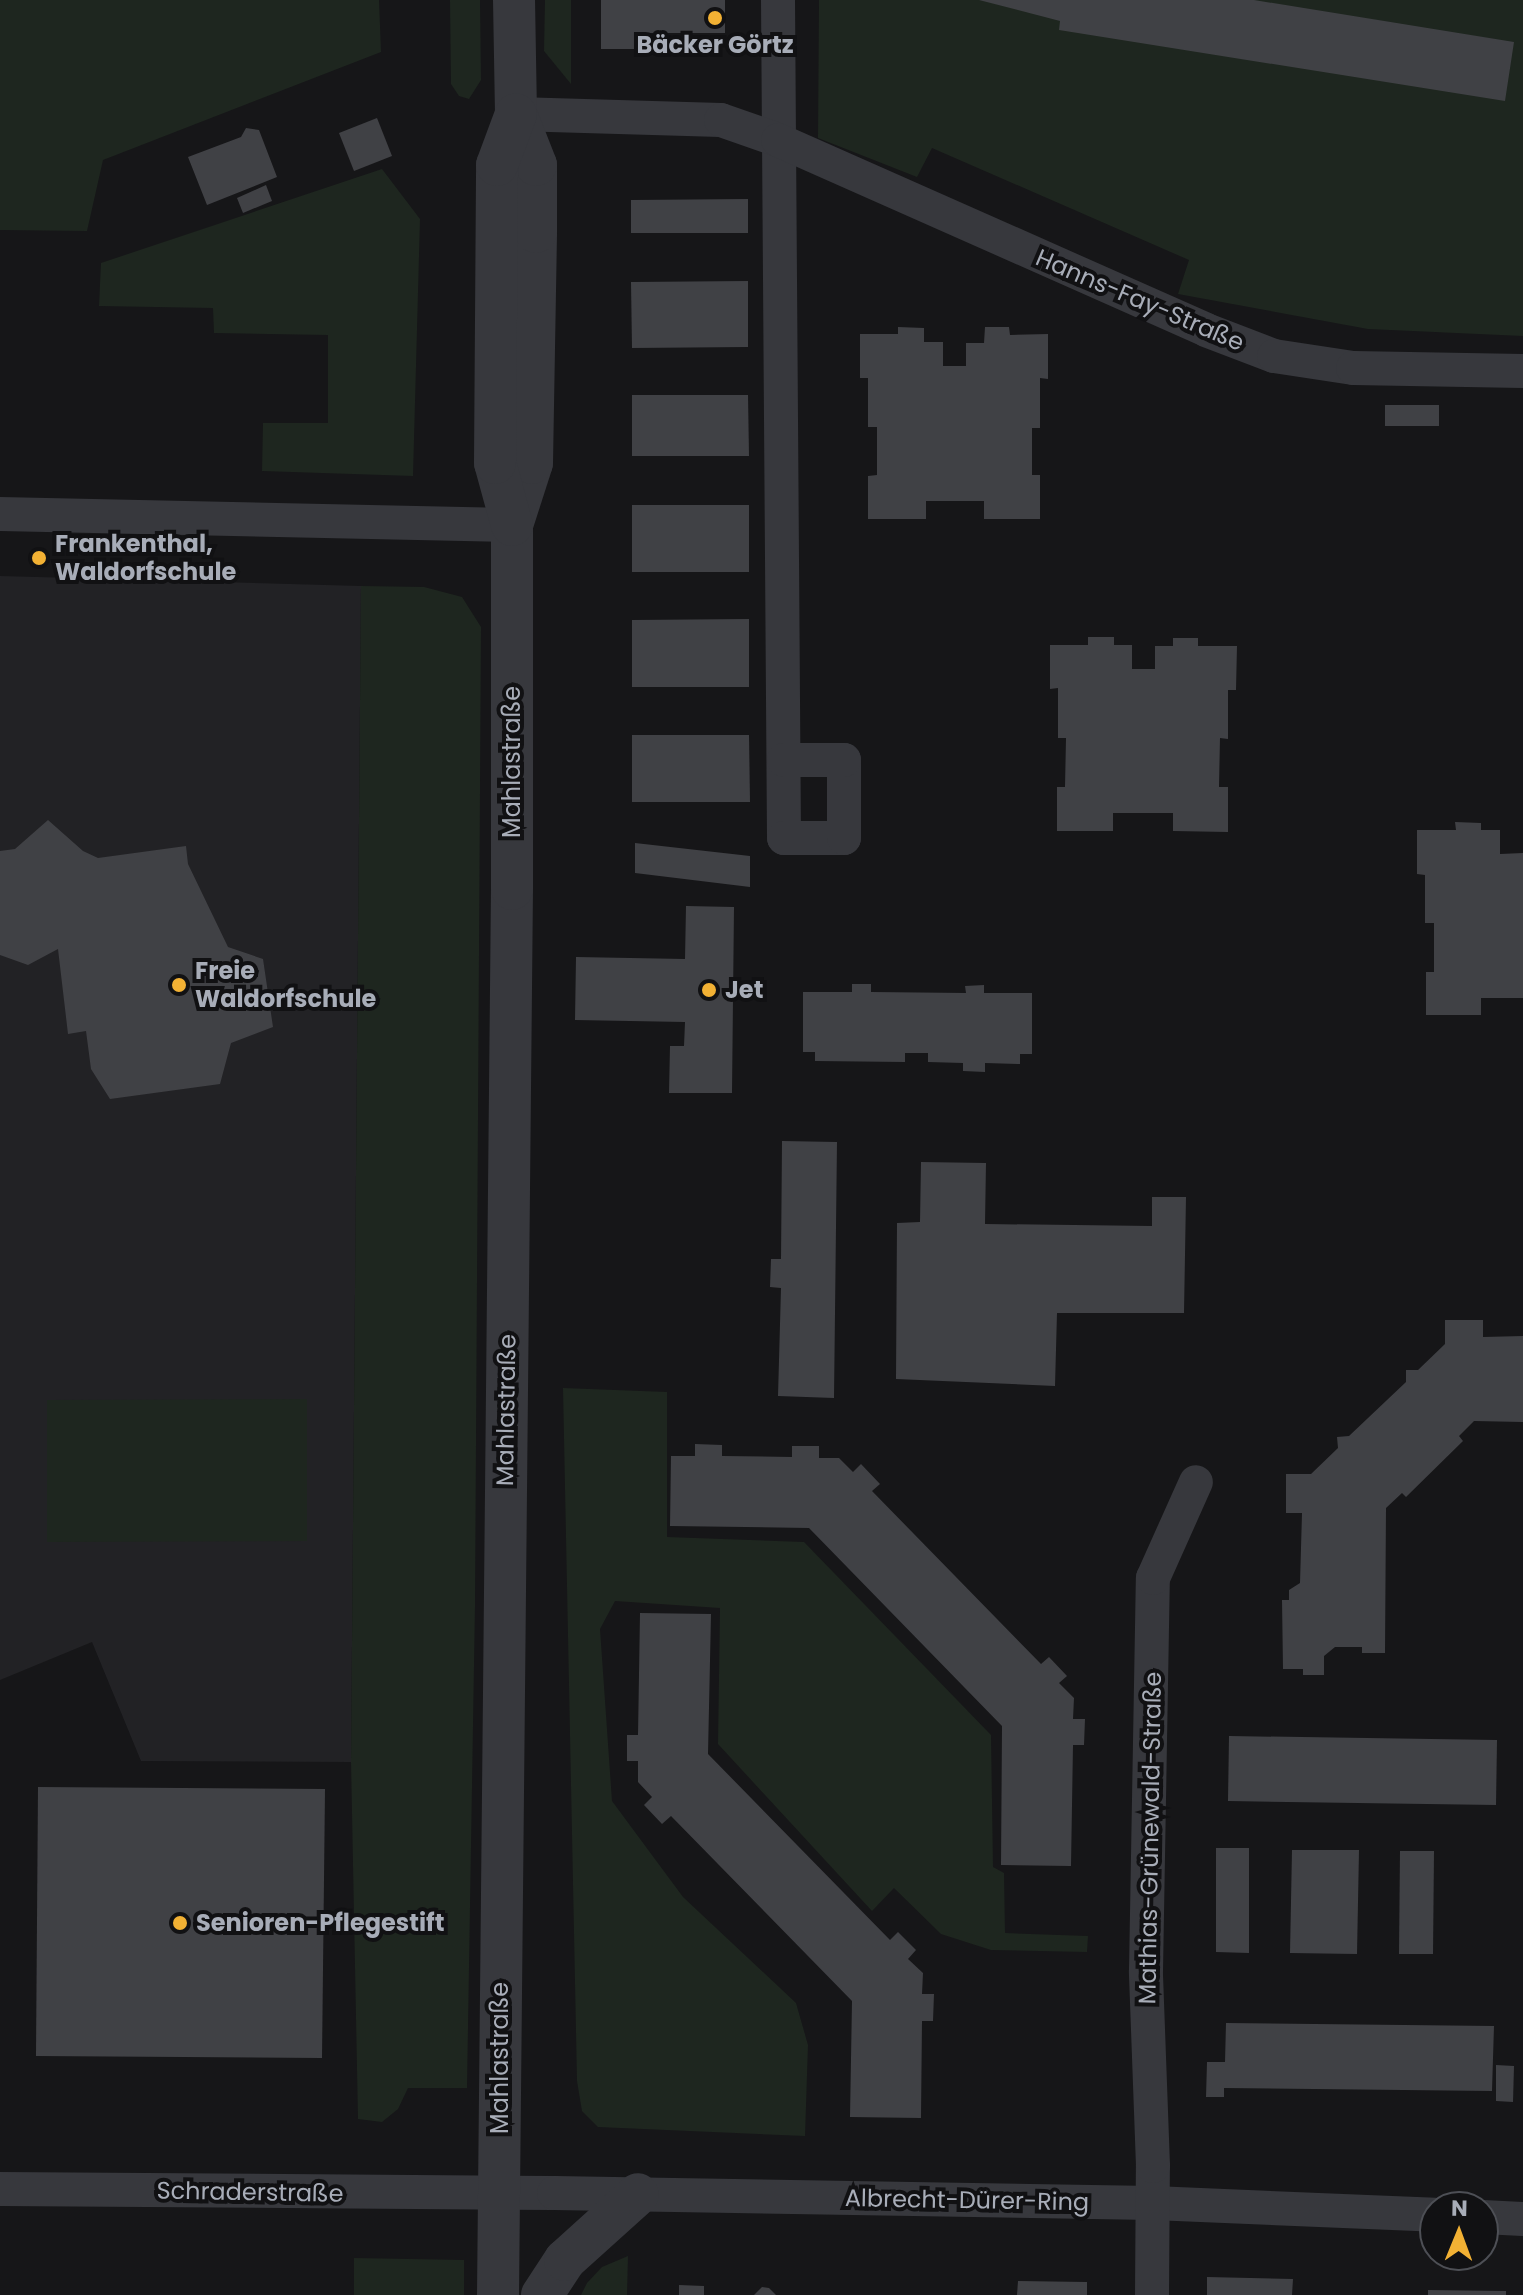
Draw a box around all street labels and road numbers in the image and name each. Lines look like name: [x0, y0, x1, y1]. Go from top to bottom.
street label: Hanns-Fay-Straße: [1031, 243, 1249, 357]
street label: Mahlastraße: [498, 686, 526, 838]
street label: Mahlastraße: [490, 1334, 522, 1486]
street label: Mathias-Grünewald-Straße: [1133, 1671, 1167, 2005]
street label: Mahlastraße: [486, 1982, 514, 2134]
street label: Schraderstraße: [156, 2176, 344, 2208]
street label: Albrecht-Dürer-Ring: [845, 2183, 1089, 2217]

